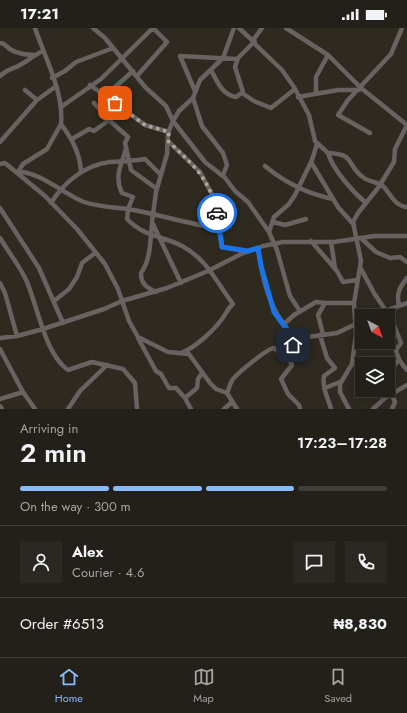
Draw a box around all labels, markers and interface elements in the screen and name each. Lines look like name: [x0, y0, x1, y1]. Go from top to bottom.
text: 17:21: [20, 3, 59, 25]
pin: [98, 86, 132, 120]
icon: bag: [104, 92, 126, 114]
courier: [197, 193, 237, 233]
icon: car: [206, 202, 228, 224]
north arrow: [355, 309, 395, 349]
map controls: [355, 309, 395, 397]
pin: [276, 328, 310, 362]
icon: home: [282, 334, 304, 356]
button: layers: [355, 357, 395, 397]
text: Arriving in: [20, 419, 78, 438]
text: 17:23–17:28: [297, 432, 387, 454]
text: 2 min: [20, 434, 87, 472]
text: On the way · 300 m: [20, 497, 131, 516]
button: person: [20, 541, 62, 583]
text: Alex: [72, 541, 103, 563]
button: chat: [293, 541, 335, 583]
button: phone: [345, 541, 387, 583]
text: Courier · 4.6: [72, 563, 145, 582]
text: Order #6513: [20, 613, 104, 635]
text: ₦8,830: [333, 613, 387, 635]
tab: Home: [55, 666, 83, 706]
tab: Map: [193, 666, 215, 706]
tab: Saved: [324, 666, 352, 706]

